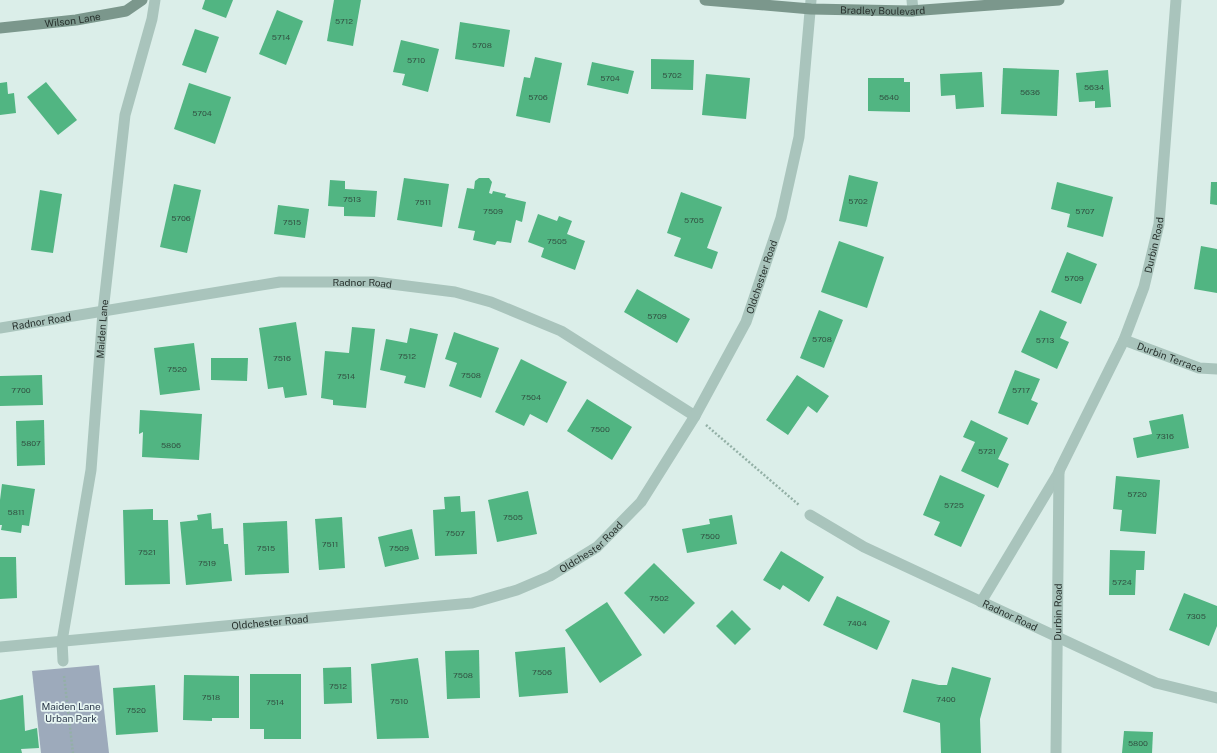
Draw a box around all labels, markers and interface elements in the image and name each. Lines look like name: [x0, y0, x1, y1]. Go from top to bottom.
street label: Bradley Boulevard: [840, 4, 926, 17]
street label: Wilson Lane: [44, 10, 102, 29]
house number: 5712: [335, 16, 353, 26]
house number: 5714: [272, 32, 290, 42]
house number: 5708: [472, 40, 492, 50]
house number: 5710: [407, 55, 425, 65]
house number: 5702: [662, 70, 682, 80]
house number: 5704: [600, 73, 620, 83]
house number: 5634: [1084, 82, 1104, 92]
house number: 5636: [1020, 87, 1040, 97]
house number: 5706: [528, 92, 548, 102]
house number: 5640: [879, 92, 899, 102]
house number: 5704: [192, 108, 212, 118]
house number: 7513: [343, 194, 361, 204]
house number: 5702: [848, 196, 868, 206]
house number: 7511: [415, 197, 431, 207]
house number: 7509: [483, 206, 503, 216]
house number: 5707: [1075, 206, 1095, 216]
house number: 5706: [171, 213, 191, 223]
house number: 5705: [684, 215, 704, 225]
house number: 7515: [283, 217, 301, 227]
street label: Durbin Road: [1142, 217, 1166, 274]
house number: 7505: [547, 236, 567, 246]
street label: Oldchester Road: [743, 238, 779, 315]
house number: 5709: [1064, 273, 1084, 283]
street label: Radnor Road: [332, 276, 393, 290]
street label: Maiden Lane: [93, 298, 110, 359]
street label: Radnor Road: [11, 310, 72, 332]
house number: 5709: [647, 311, 667, 321]
house number: 5708: [812, 334, 832, 344]
house number: 5713: [1036, 335, 1054, 345]
street label: Durbin Terrace: [1136, 340, 1203, 374]
house number: 7512: [398, 351, 416, 361]
house number: 7516: [273, 353, 291, 363]
house number: 7520: [167, 364, 187, 374]
house number: 7508: [461, 370, 481, 380]
house number: 7514: [337, 371, 355, 381]
house number: 7700: [11, 385, 31, 395]
house number: 5717: [1012, 385, 1030, 395]
house number: 7504: [521, 392, 541, 402]
house number: 7500: [590, 424, 610, 434]
house number: 7316: [1156, 431, 1174, 441]
house number: 5807: [21, 438, 41, 448]
house number: 5806: [161, 440, 181, 450]
house number: 5721: [978, 446, 996, 456]
house number: 5720: [1127, 489, 1147, 499]
house number: 5725: [944, 500, 964, 510]
house number: 5811: [8, 507, 24, 517]
house number: 7505: [503, 512, 523, 522]
street label: Oldchester Road: [557, 519, 625, 575]
house number: 7507: [445, 528, 465, 538]
house number: 7500: [700, 531, 720, 541]
house number: 7511: [322, 539, 338, 549]
house number: 7515: [257, 543, 275, 553]
house number: 7509: [389, 543, 409, 553]
house number: 7521: [138, 547, 156, 557]
house number: 7519: [198, 558, 216, 568]
house number: 5724: [1112, 577, 1132, 587]
street label: Durbin Road: [1051, 583, 1064, 641]
house number: 7502: [649, 593, 669, 603]
street label: Radnor Road: [981, 597, 1040, 633]
house number: 7305: [1186, 611, 1206, 621]
street label: Oldchester Road: [231, 612, 309, 631]
house number: 7404: [847, 618, 867, 628]
house number: 7506: [532, 667, 552, 677]
house number: 7508: [453, 670, 473, 680]
house number: 7512: [329, 681, 347, 691]
house number: 7518: [202, 692, 220, 702]
house number: 7400: [936, 694, 956, 704]
house number: 7510: [390, 696, 408, 706]
house number: 7514: [266, 697, 284, 707]
park label: Maiden Lane Urban Park: [41, 700, 101, 724]
house number: 7520: [126, 705, 146, 715]
house number: 5800: [1128, 738, 1148, 748]

